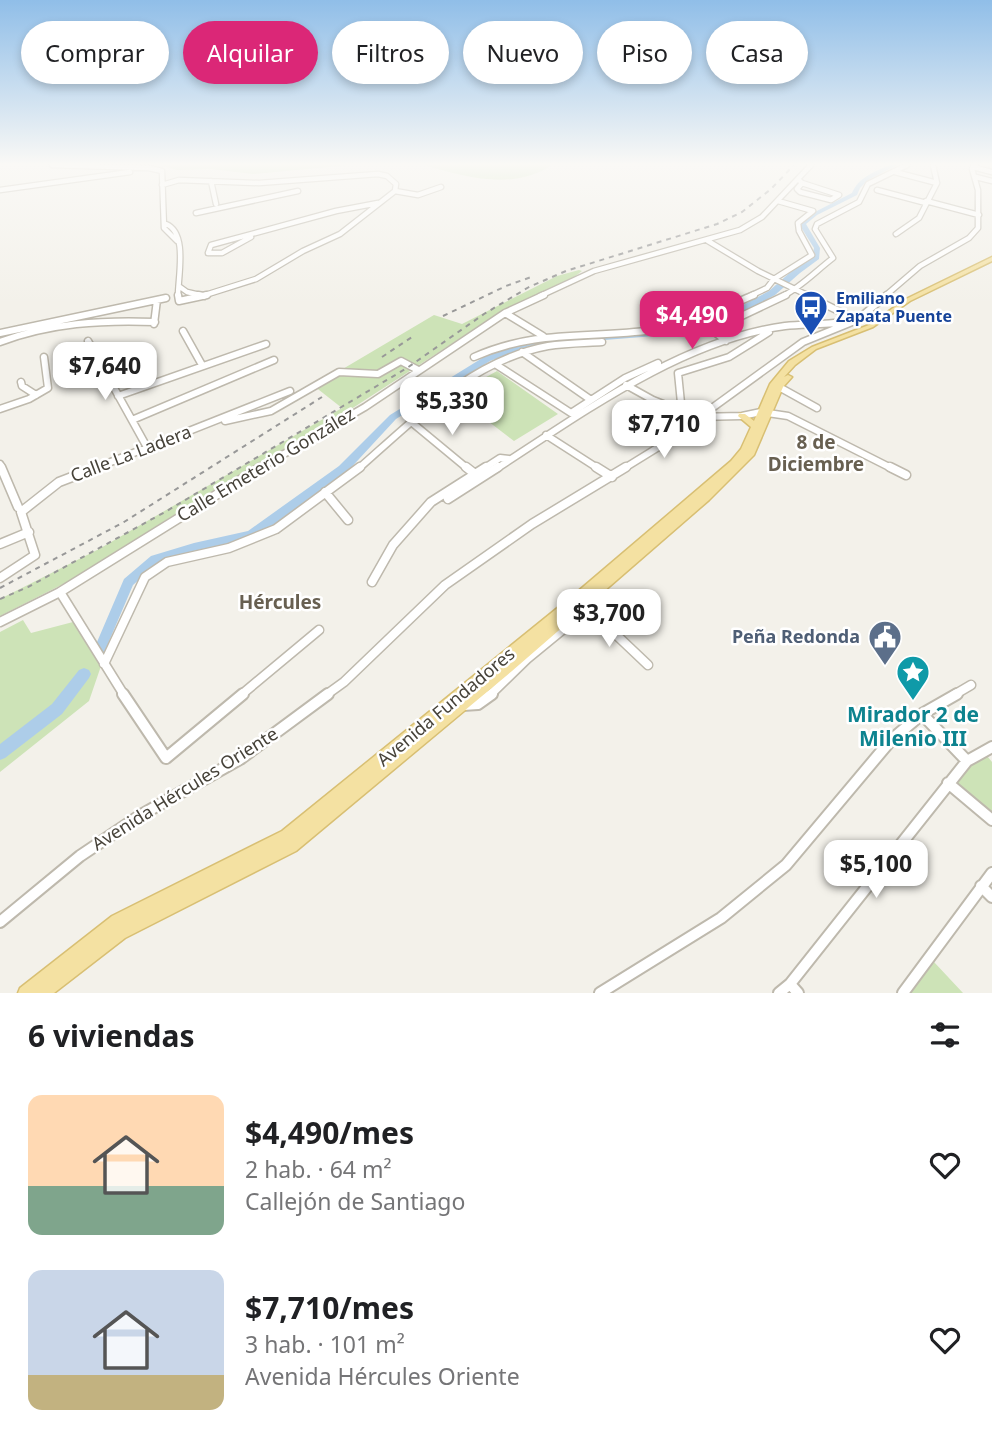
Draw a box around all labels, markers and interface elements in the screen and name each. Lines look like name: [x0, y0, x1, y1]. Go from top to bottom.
chip: Comprar: [21, 21, 169, 84]
chip: Alquilar: [183, 21, 318, 84]
chip: Filtros: [332, 21, 449, 84]
chip: Nuevo: [463, 21, 583, 84]
chip: Piso: [597, 21, 692, 84]
chip: Casa: [706, 21, 808, 84]
place label: Emiliano Zapata Puente: [836, 287, 952, 327]
bus stop icon: Emiliano Zapata Puente: [792, 288, 830, 337]
pin: $4,490: [635, 292, 749, 351]
text: $4,490: [656, 298, 728, 330]
pin: $7,640: [48, 342, 162, 402]
text: $7,640: [69, 349, 141, 381]
pin: $5,330: [395, 378, 509, 437]
text: $5,330: [416, 384, 488, 416]
pin: $7,710: [607, 400, 721, 460]
street label: Calle Emeterio González: [172, 401, 359, 527]
text: $7,710: [628, 407, 700, 439]
street label: Calle La Ladera: [67, 419, 195, 487]
district label: 8 de Diciembre: [768, 429, 864, 477]
district label: Hércules: [239, 589, 321, 615]
pin: $3,700: [552, 590, 666, 649]
text: $3,700: [573, 596, 645, 628]
public building icon: Peña Redonda: [866, 618, 904, 667]
place label: Peña Redonda: [732, 624, 860, 648]
street label: Avenida Fundadores: [371, 641, 519, 771]
place icon: Mirador 2 de Milenio III: [894, 653, 932, 702]
place label: Mirador 2 de Milenio III: [847, 700, 979, 752]
street label: Avenida Hércules Oriente: [87, 721, 282, 855]
pin: $5,100: [819, 841, 933, 900]
text: $5,100: [840, 847, 912, 879]
text: 6 viviendas: [28, 1015, 195, 1056]
icon: filters: [926, 1016, 964, 1054]
text: $4,490/mes: [245, 1112, 414, 1153]
icon: home: [84, 1123, 168, 1207]
icon: heart: [926, 1146, 964, 1184]
text: 2 hab. · 64 m²: [245, 1153, 392, 1185]
text: Callejón de Santiago: [245, 1185, 465, 1217]
text: $7,710/mes: [245, 1287, 414, 1328]
icon: home: [84, 1298, 168, 1382]
icon: heart: [926, 1321, 964, 1359]
text: 3 hab. · 101 m²: [245, 1328, 405, 1360]
text: Avenida Hércules Oriente: [245, 1360, 520, 1392]

